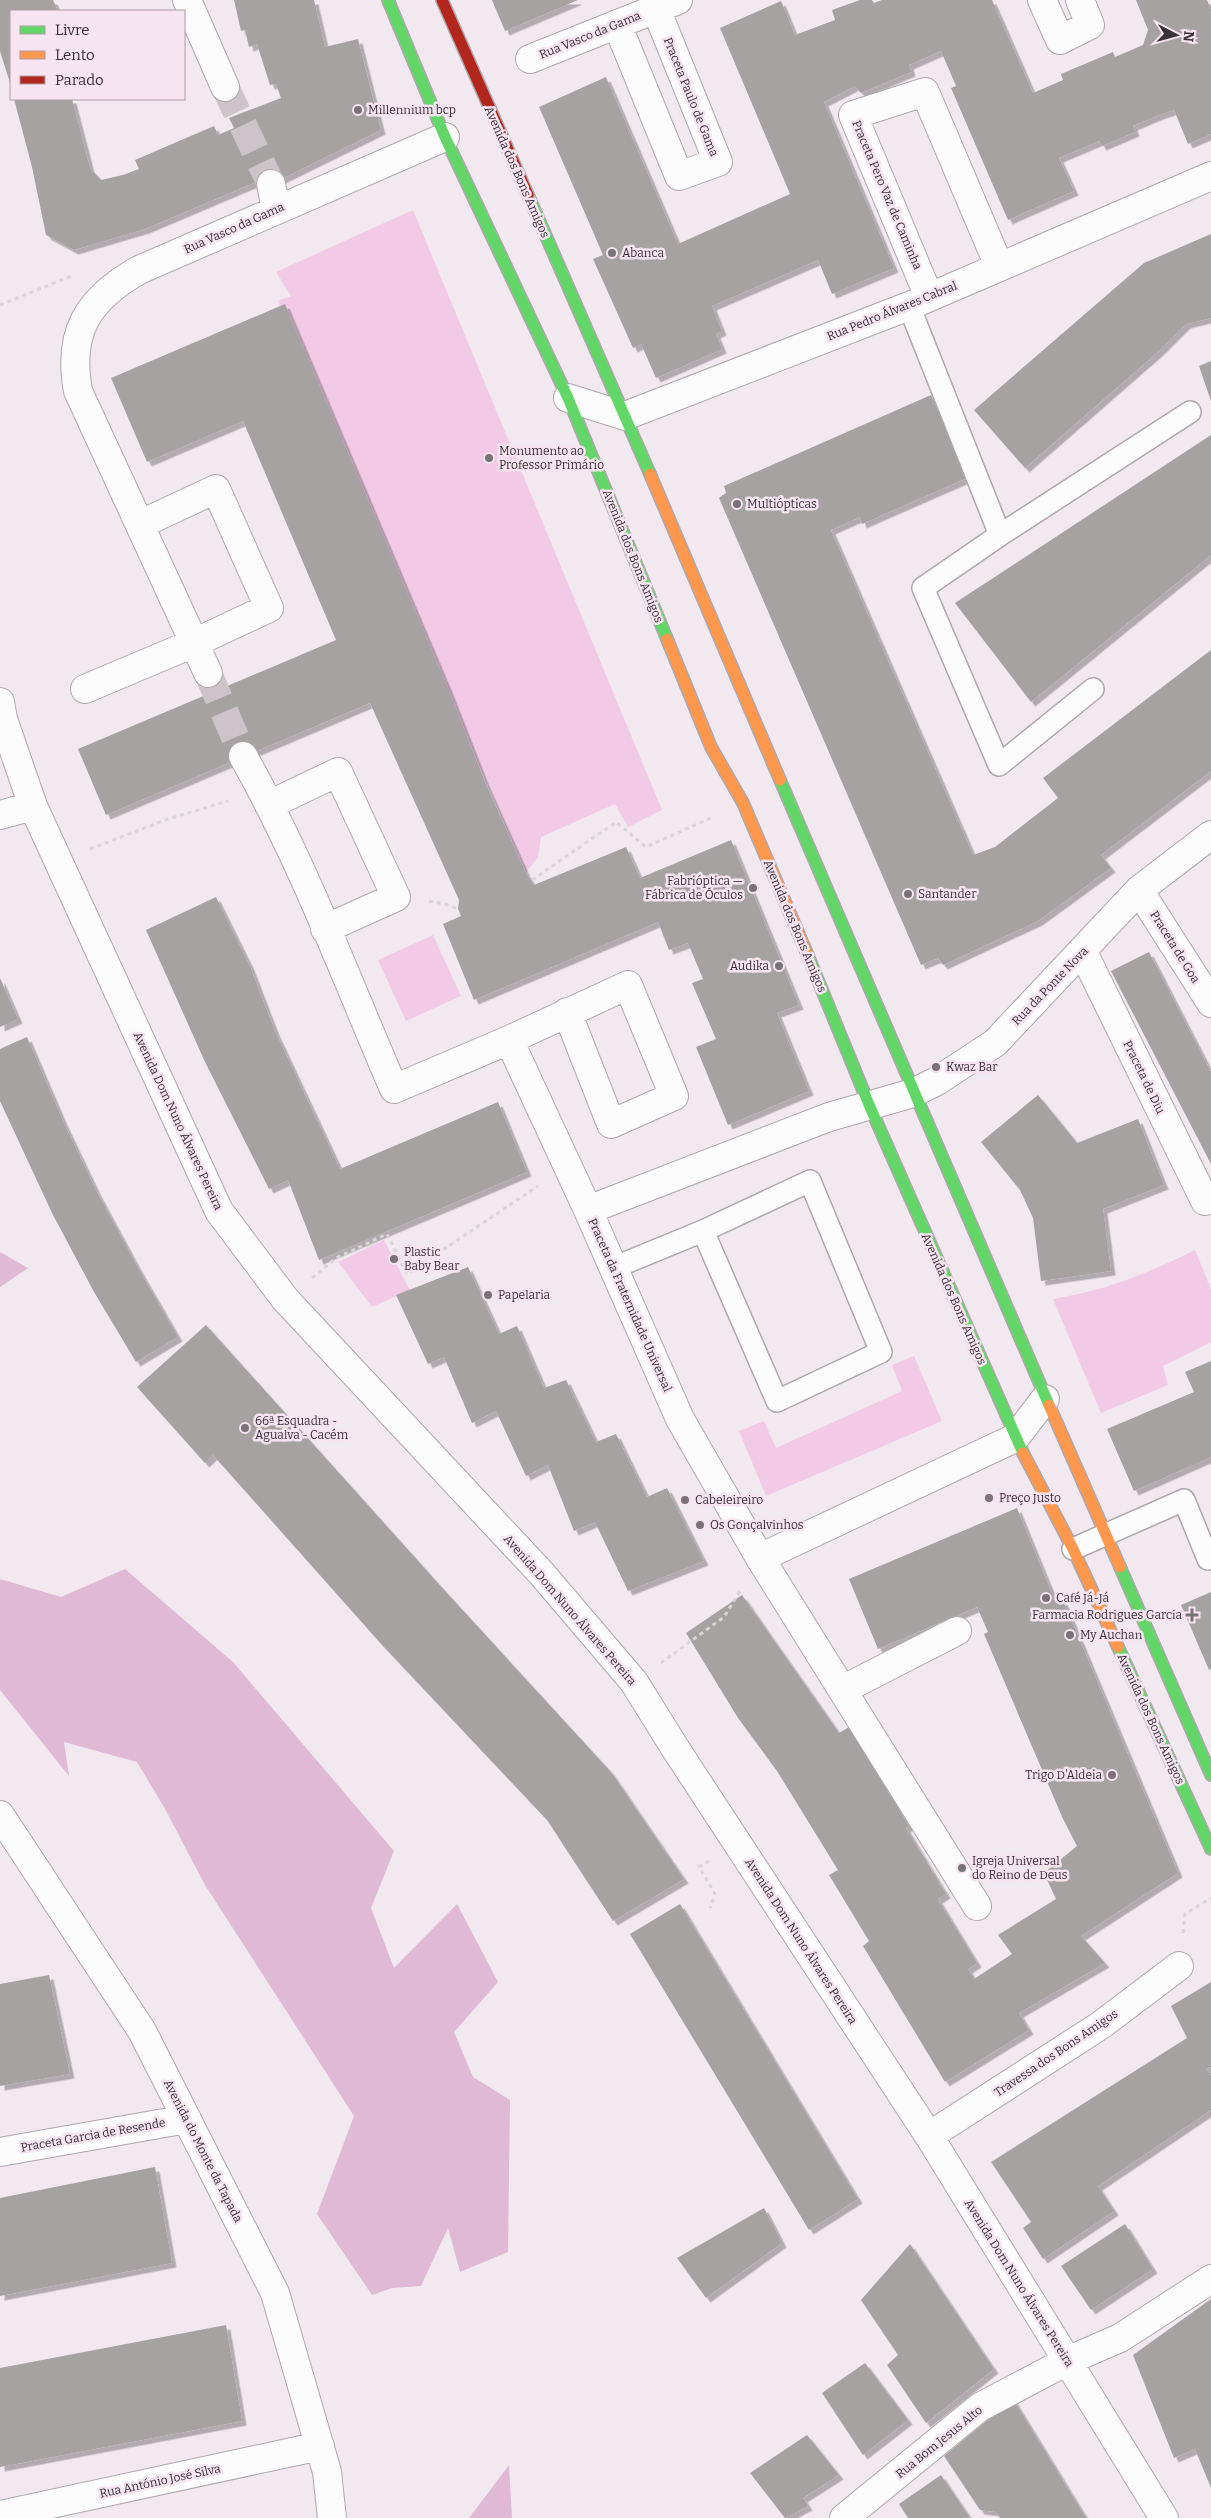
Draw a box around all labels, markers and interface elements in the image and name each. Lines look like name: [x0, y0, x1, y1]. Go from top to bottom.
street label: Rua Vasco da Gama: [537, 8, 643, 62]
legend: [10, 10, 185, 100]
north arrow: [1151, 10, 1201, 60]
text: Livre: [55, 21, 90, 39]
text: N: [1179, 30, 1197, 43]
street label: Praceta Paulo de Gama: [661, 35, 721, 159]
text: Lento: [55, 46, 95, 64]
text: Parado: [55, 71, 104, 89]
place label: Millennium bcp: [368, 103, 456, 117]
marker: Millennium bcp: [352, 104, 364, 116]
street label: Avenida dos Bons Amigos: [482, 104, 552, 240]
street label: Praceta Pero Vaz de Caminha: [849, 118, 925, 272]
street label: Rua Vasco da Gama: [182, 199, 287, 256]
place label: Abanca: [622, 246, 664, 260]
marker: Abanca: [606, 247, 618, 259]
street label: Rua Pedro Álvares Cabral: [825, 277, 960, 344]
place label: Monumento ao Professor Primário: [499, 444, 604, 472]
marker: Monumento ao Professor Primário: [483, 452, 495, 464]
street label: Avenida dos Bons Amigos: [600, 487, 666, 625]
place label: Multiópticas: [747, 497, 817, 511]
marker: Multiópticas: [731, 498, 743, 510]
street label: Avenida dos Bons Amigos: [761, 858, 829, 995]
place label: Fabrióptica — Fábrica de Óculos: [645, 874, 743, 902]
marker: Fabrióptica — Fábrica de Óculos: [747, 882, 759, 894]
place label: Santander: [918, 887, 977, 901]
marker: Santander: [902, 888, 914, 900]
street label: Praceta de Goa: [1147, 908, 1203, 986]
street label: Rua da Ponte Nova: [1009, 944, 1091, 1028]
place label: Audika: [730, 959, 769, 973]
marker: Audika: [773, 960, 785, 972]
street label: Avenida Dom Nuno Álvares Pereira: [130, 1029, 227, 1213]
street label: Praceta de Diu: [1120, 1038, 1168, 1116]
place label: Kwaz Bar: [946, 1060, 998, 1074]
marker: Kwaz Bar: [930, 1061, 942, 1073]
street label: Praceta da Fraternidade Universal: [585, 1216, 675, 1394]
street label: Avenida dos Bons Amigos: [919, 1231, 989, 1367]
place label: Plastic Baby Bear: [404, 1245, 460, 1273]
marker: Plastic Baby Bear: [388, 1253, 400, 1265]
place label: Papelaria: [498, 1288, 551, 1302]
marker: Papelaria: [482, 1289, 494, 1301]
place label: 66ª Esquadra - Agualva - Cacém: [255, 1414, 349, 1442]
marker: 66ª Esquadra - Agualva - Cacém: [239, 1422, 251, 1434]
place label: Preço Justo: [999, 1491, 1061, 1505]
marker: Preço Justo: [983, 1492, 995, 1504]
place label: Cabeleireiro: [695, 1493, 763, 1507]
marker: Cabeleireiro: [679, 1494, 691, 1506]
place label: Os Gonçalvinhos: [710, 1518, 804, 1532]
marker: Os Gonçalvinhos: [694, 1519, 706, 1531]
street label: Avenida Dom Nuno Álvares Pereira: [501, 1531, 640, 1688]
place label: Café Já-Já: [1056, 1591, 1110, 1605]
marker: Café Já-Já: [1040, 1592, 1052, 1604]
place label: Farmacia Rodrigues Garcia: [1032, 1608, 1182, 1622]
marker: Farmacia Rodrigues Garcia: [1186, 1609, 1198, 1621]
place label: My Auchan: [1080, 1628, 1143, 1642]
marker: My Auchan: [1064, 1629, 1076, 1641]
street label: Avenida dos Bons Amigos: [1115, 1651, 1188, 1787]
place label: Trigo D'Aldeia: [1025, 1768, 1102, 1782]
marker: Trigo D'Aldeia: [1106, 1769, 1118, 1781]
place label: Igreja Universal do Reino de Deus: [972, 1854, 1068, 1882]
street label: Avenida Dom Nuno Álvares Pereira: [742, 1855, 861, 2027]
marker: Igreja Universal do Reino de Deus: [956, 1862, 968, 1874]
street label: Travessa dos Bons Amigos: [992, 2006, 1121, 2100]
street label: Avenida do Monte da Tapada: [161, 2077, 245, 2225]
street label: Praceta Garcia de Resende: [20, 2115, 166, 2155]
street label: Avenida Dom Nuno Álvares Pereira: [961, 2196, 1078, 2370]
street label: Rua Bom Jesus Alto: [893, 2403, 985, 2481]
street label: Rua António José Silva: [98, 2461, 222, 2501]

